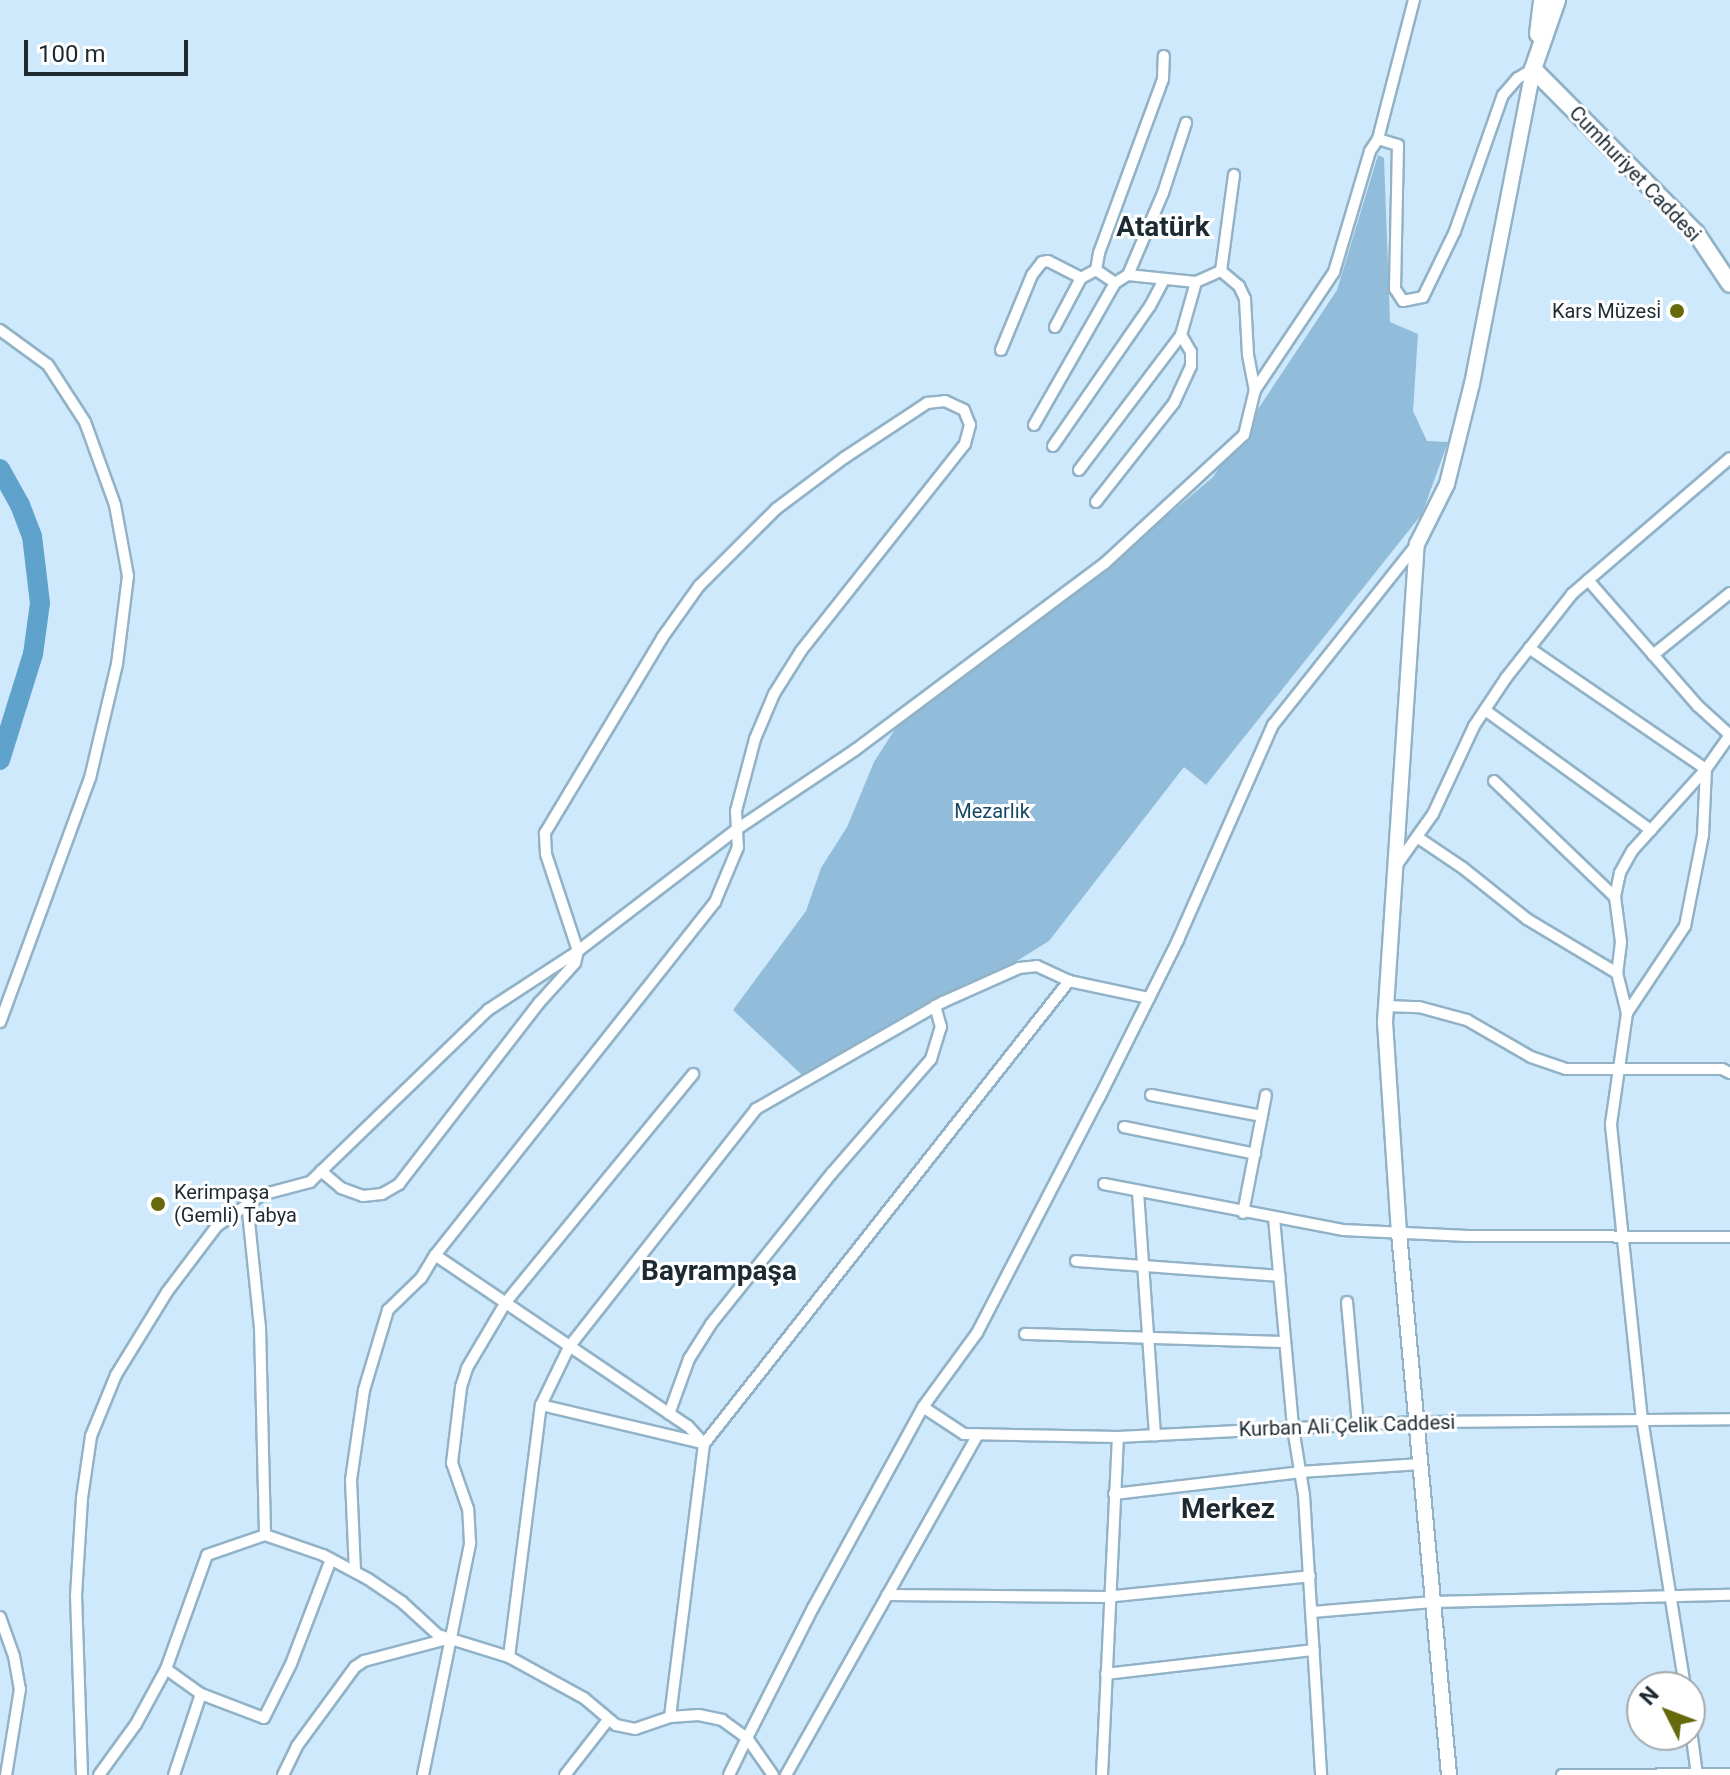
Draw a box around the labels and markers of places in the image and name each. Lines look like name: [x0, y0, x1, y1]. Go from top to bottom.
place label: Kars Müzesi̇: [1552, 299, 1661, 323]
marker: Kars Müzesi̇: [1668, 302, 1686, 320]
place label: Kerimpaşa (Gemli) Tabya: [174, 1180, 297, 1227]
marker: Kerimpaşa (Gemli) Tabya: [149, 1195, 167, 1213]

